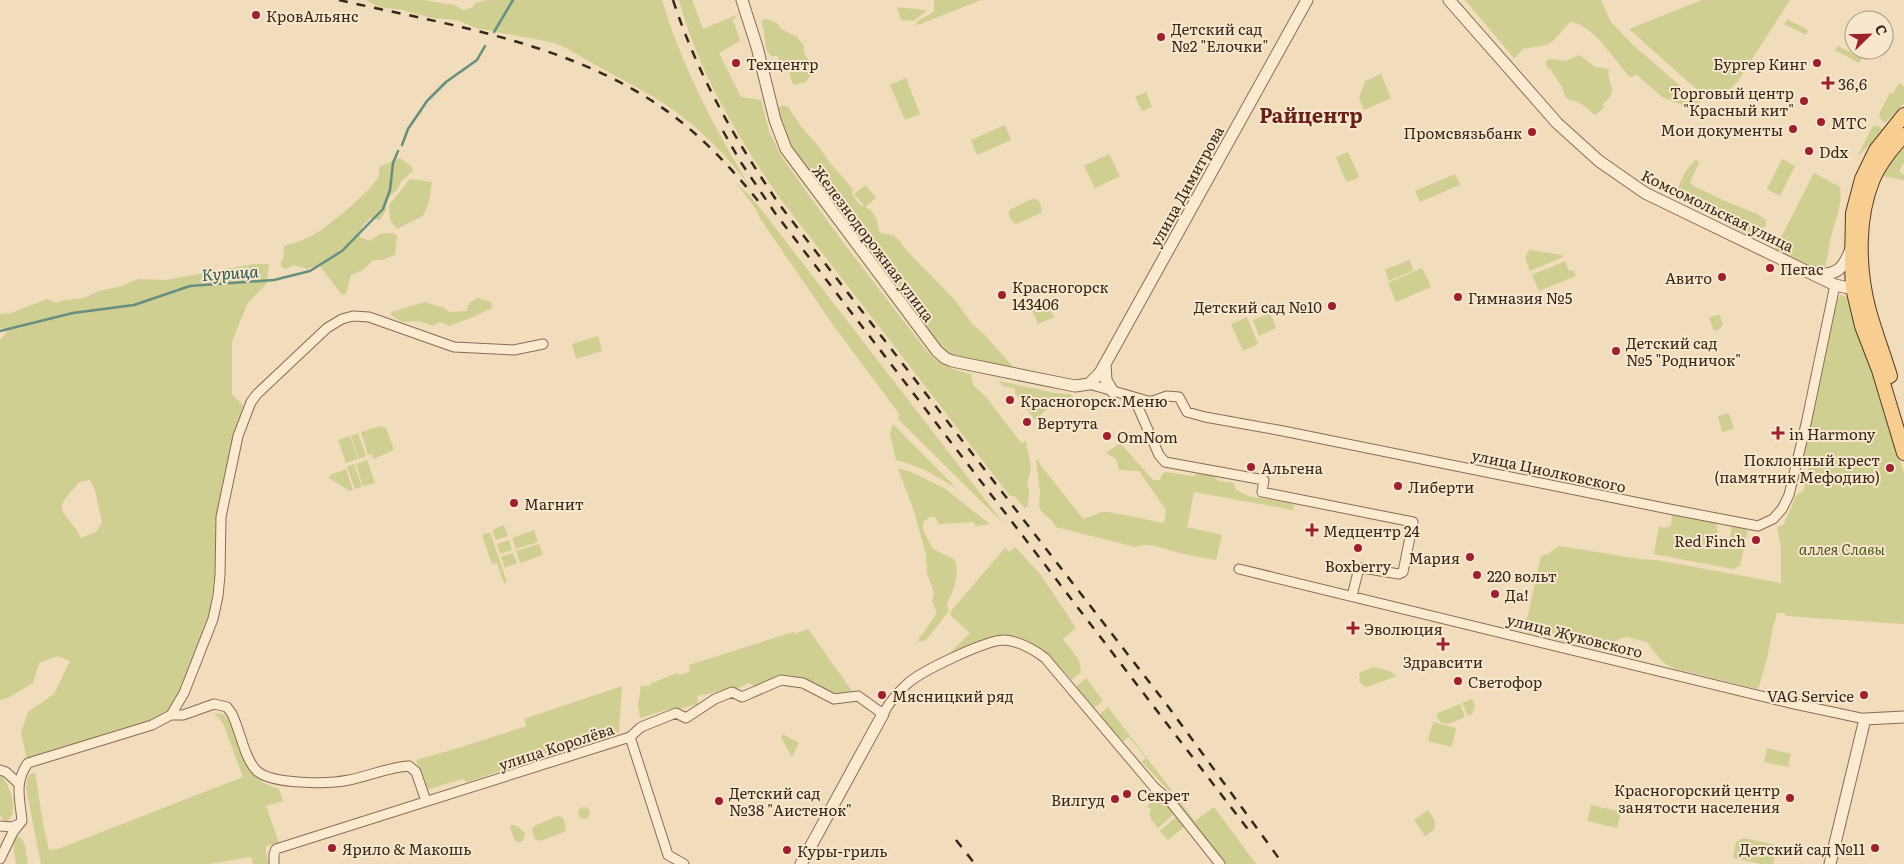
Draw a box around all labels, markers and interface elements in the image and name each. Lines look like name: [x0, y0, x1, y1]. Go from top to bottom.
place label: КровАльянс: [266, 4, 359, 27]
marker: КровАльянс: [250, 9, 262, 21]
north arrow: [1844, 10, 1894, 60]
place label: Детский сад №2 "Елочки": [1171, 17, 1268, 57]
text: С: [1871, 21, 1893, 38]
marker: Детский сад №2 "Елочки": [1155, 31, 1167, 43]
place label: Техцентр: [746, 52, 818, 75]
place label: Бургер Кинг: [1713, 52, 1807, 75]
marker: Техцентр: [730, 57, 742, 69]
marker: Бургер Кинг: [1811, 57, 1823, 69]
place label: 36,6: [1838, 72, 1867, 95]
marker: 36,6: [1822, 77, 1834, 89]
place label: Торговый центр "Красный кит": [1670, 81, 1794, 121]
marker: Торговый центр "Красный кит": [1798, 95, 1810, 107]
district label: Райцентр: [1259, 99, 1363, 129]
place label: МТС: [1831, 111, 1867, 134]
marker: МТС: [1815, 116, 1827, 128]
place label: Мои документы: [1660, 118, 1783, 141]
street label: улица Димитрова: [1143, 121, 1229, 251]
place label: Промсвязьбанк: [1404, 121, 1522, 144]
marker: Мои документы: [1787, 123, 1799, 135]
marker: Промсвязьбанк: [1526, 126, 1538, 138]
place label: Ddx: [1819, 140, 1849, 163]
marker: Ddx: [1803, 145, 1815, 157]
street label: Железнодорожная улица: [807, 160, 941, 327]
street label: Комсомольская улица: [1638, 163, 1799, 257]
place label: Пегас: [1780, 257, 1824, 280]
water label: Курица: [201, 258, 260, 286]
marker: Пегас: [1764, 262, 1776, 274]
place label: Авито: [1665, 266, 1712, 289]
marker: Авито: [1716, 271, 1728, 283]
place label: Красногорск 143406: [1012, 275, 1108, 315]
place label: Гимназия №5: [1468, 286, 1573, 309]
marker: Красногорск 143406: [996, 289, 1008, 301]
marker: Гимназия №5: [1452, 291, 1464, 303]
place label: Детский сад №10: [1194, 295, 1322, 318]
marker: Детский сад №10: [1326, 300, 1338, 312]
place label: Детский сад №5 "Родничок": [1626, 331, 1741, 371]
marker: Детский сад №5 "Родничок": [1610, 345, 1622, 357]
place label: Красногорск.Меню: [1020, 389, 1167, 412]
marker: Красногорск.Меню: [1004, 394, 1016, 406]
place label: Вертута: [1037, 411, 1099, 434]
marker: Вертута: [1021, 416, 1033, 428]
place label: in Harmony: [1789, 422, 1876, 445]
place label: OmNom: [1117, 425, 1178, 448]
marker: in Harmony: [1771, 426, 1785, 440]
marker: OmNom: [1101, 430, 1113, 442]
street label: улица Циолковского: [1470, 442, 1628, 498]
place label: Поклонный крест (памятник Мефодию): [1714, 448, 1880, 488]
place label: Альгена: [1261, 456, 1324, 479]
marker: Альгена: [1245, 461, 1257, 473]
marker: Поклонный крест (памятник Мефодию): [1884, 462, 1896, 474]
place label: Либерти: [1408, 475, 1474, 498]
marker: Либерти: [1392, 480, 1404, 492]
place label: Магнит: [524, 492, 584, 515]
marker: Магнит: [508, 497, 520, 509]
place label: Медцентр 24: [1323, 519, 1420, 542]
marker: Медцентр 24: [1305, 523, 1319, 537]
place label: Red Finch: [1674, 529, 1746, 552]
marker: Red Finch: [1750, 534, 1762, 546]
park label: аллея Славы: [1799, 537, 1886, 560]
marker: Boxberry: [1352, 542, 1364, 554]
place label: Мария: [1409, 546, 1460, 569]
marker: Мария: [1464, 551, 1476, 563]
place label: Boxberry: [1325, 554, 1392, 577]
place label: 220 вольт: [1487, 564, 1557, 587]
marker: 220 вольт: [1471, 569, 1483, 581]
place label: Да!: [1505, 583, 1529, 606]
marker: Да!: [1489, 588, 1501, 600]
street label: улица Жуковского: [1505, 607, 1646, 663]
place label: Эволюция: [1364, 617, 1443, 640]
marker: Эволюция: [1346, 621, 1360, 635]
marker: Здравсити: [1437, 638, 1449, 650]
place label: Здравсити: [1403, 650, 1483, 673]
place label: Светофор: [1468, 670, 1542, 693]
marker: Светофор: [1452, 675, 1464, 687]
place label: Мясницкий ряд: [892, 684, 1014, 707]
place label: VAG Service: [1767, 684, 1854, 707]
marker: Мясницкий ряд: [876, 689, 888, 701]
marker: VAG Service: [1858, 689, 1870, 701]
street label: улица Королёва: [495, 716, 617, 775]
place label: Красногорский центр занятости населения: [1614, 778, 1780, 818]
place label: Детский сад №38 "Аистенок": [729, 781, 852, 821]
place label: Секрет: [1137, 783, 1190, 806]
place label: Вилгуд: [1051, 788, 1105, 811]
marker: Секрет: [1121, 788, 1133, 800]
marker: Красногорский центр занятости населения: [1784, 792, 1796, 804]
marker: Вилгуд: [1109, 793, 1121, 805]
marker: Детский сад №38 "Аистенок": [713, 795, 725, 807]
place label: Ярило & Макошь: [342, 837, 472, 860]
place label: Детский сад №11: [1739, 837, 1865, 860]
place label: Куры-гриль: [797, 839, 887, 862]
marker: Ярило & Макошь: [326, 842, 338, 854]
marker: Детский сад №11: [1869, 842, 1881, 854]
marker: Куры-гриль: [781, 844, 793, 856]

